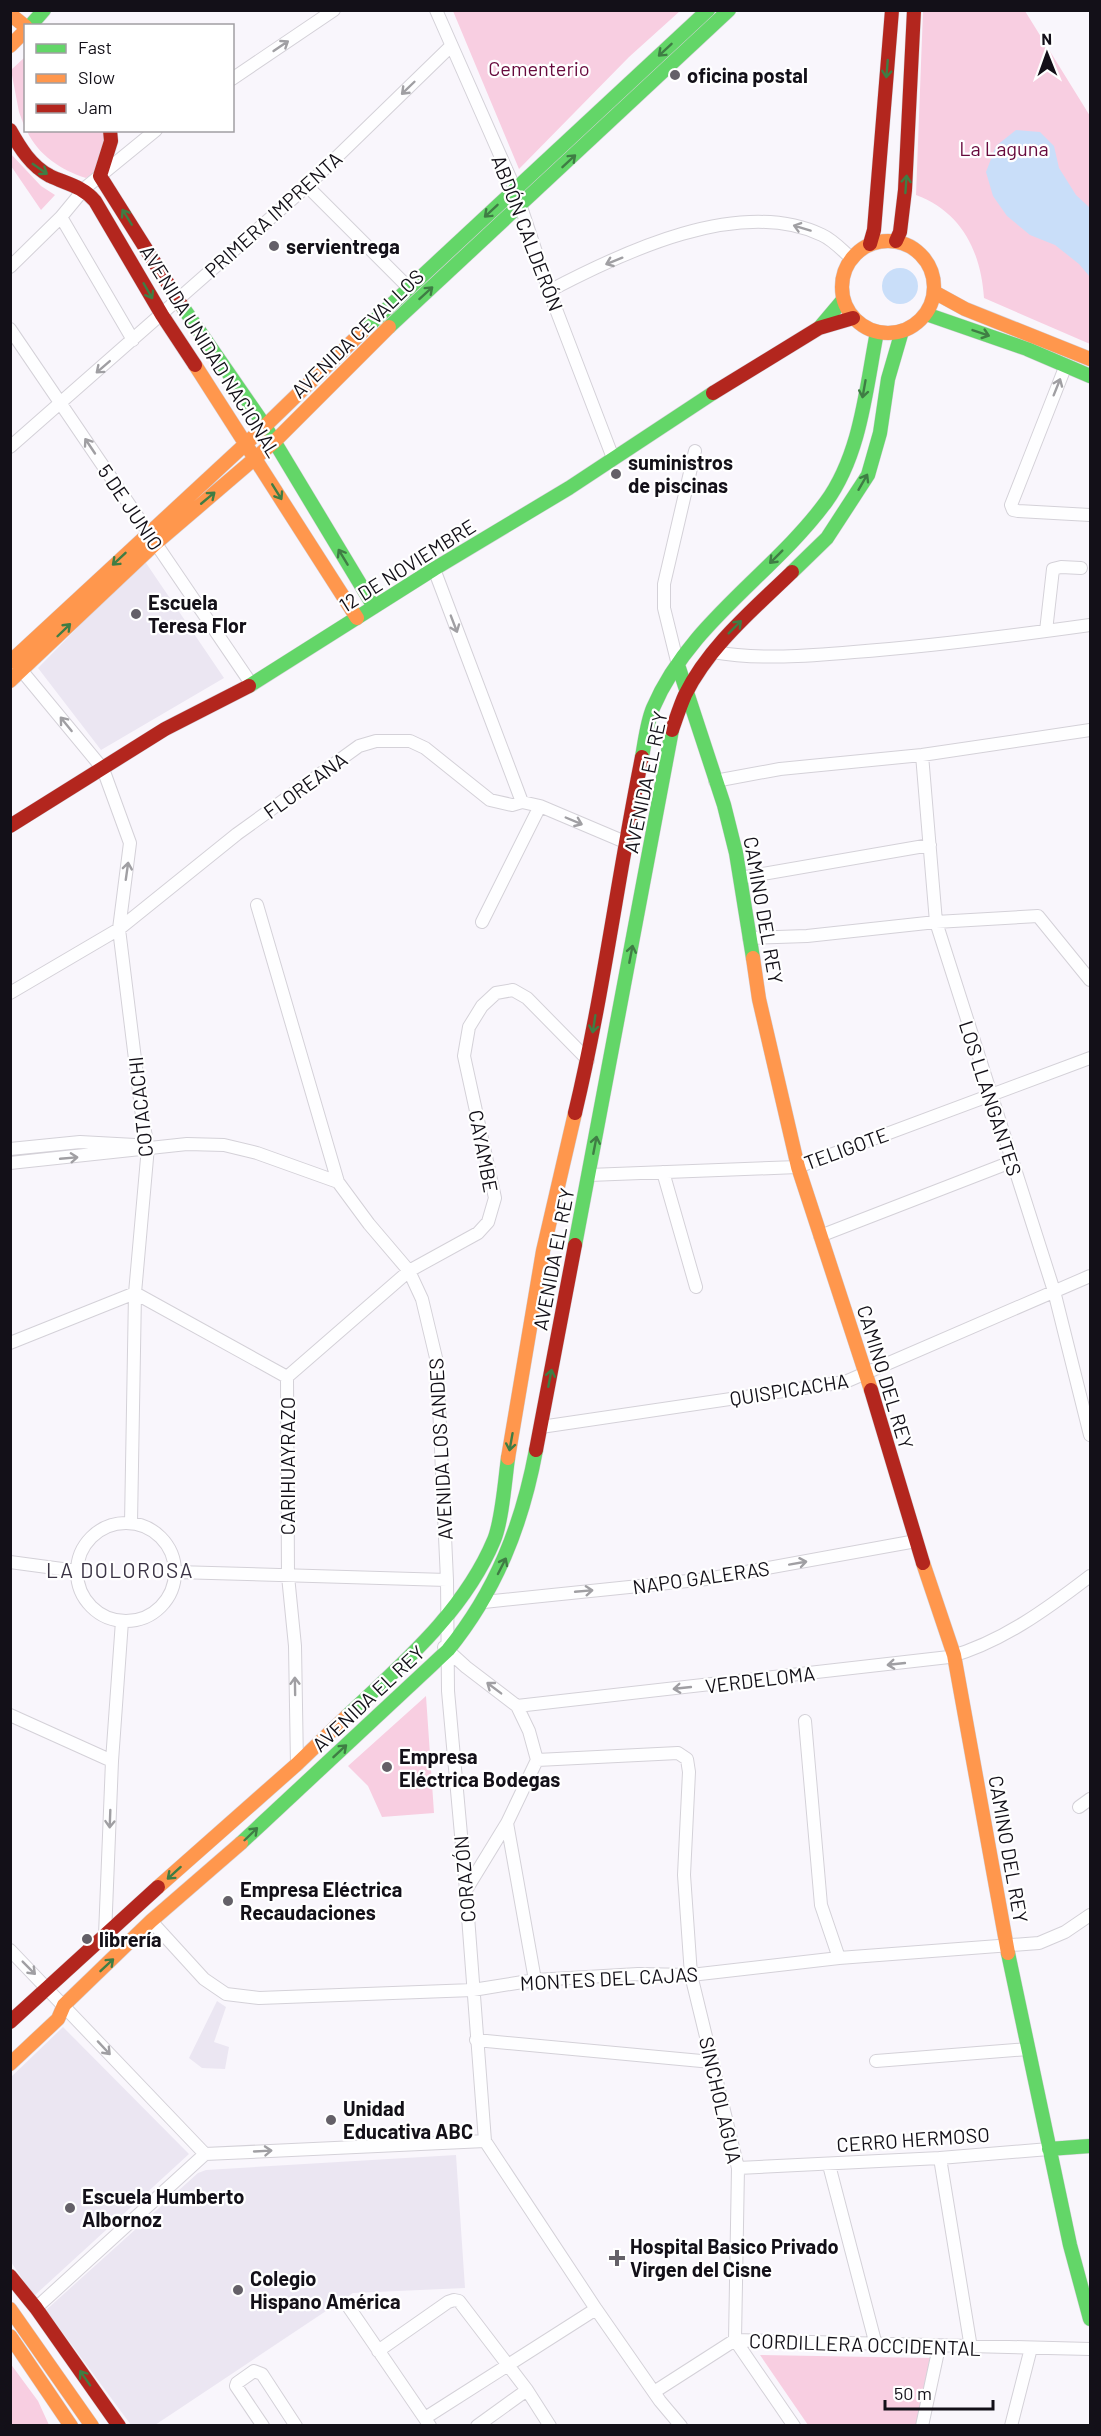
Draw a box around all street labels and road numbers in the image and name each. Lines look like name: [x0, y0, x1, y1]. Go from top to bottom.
street label: PRIMERA IMPRENTA: [199, 146, 347, 282]
street label: ABDÓN CALDERÓN: [487, 152, 569, 314]
street label: AVENIDA UNIDAD NACIONAL: [136, 240, 286, 462]
street label: AVENIDA CEVALLOS: [286, 264, 428, 402]
street label: 5 DE JUNIO: [94, 460, 168, 554]
street label: 12 DE NOVIEMBRE: [334, 513, 480, 617]
street label: AVENIDA EL REY: [618, 709, 672, 855]
street label: FLOREANA: [259, 747, 351, 823]
street label: CAMINO DEL REY: [739, 834, 789, 986]
street label: LOS LLANGANTES: [955, 1017, 1027, 1179]
street label: COTACACHI: [123, 1056, 157, 1158]
street label: CAYAMBE: [464, 1108, 504, 1194]
street label: TELIGOTE: [801, 1122, 891, 1174]
street label: AVENIDA EL REY: [527, 1186, 579, 1332]
street label: CAMINO DEL REY: [853, 1302, 919, 1452]
street label: AVENIDA LOS ANDES: [423, 1357, 457, 1541]
street label: QUISPICACHA: [728, 1368, 850, 1410]
street label: CARIHUAYRAZO: [275, 1397, 299, 1535]
street label: NAPO GALERAS: [631, 1556, 771, 1598]
street label: AVENIDA EL REY: [307, 1640, 429, 1756]
street label: VERDELOMA: [704, 1660, 816, 1698]
street label: CAMINO DEL REY: [984, 1773, 1034, 1925]
street label: CORAZÓN: [448, 1835, 480, 1923]
street label: MONTES DEL CAJAS: [519, 1961, 699, 1995]
street label: SINCHOLAGUA: [695, 2034, 747, 2166]
street label: CERRO HERMOSO: [836, 2122, 990, 2156]
street label: CORDILLERA OCCIDENTAL: [749, 2328, 981, 2360]

